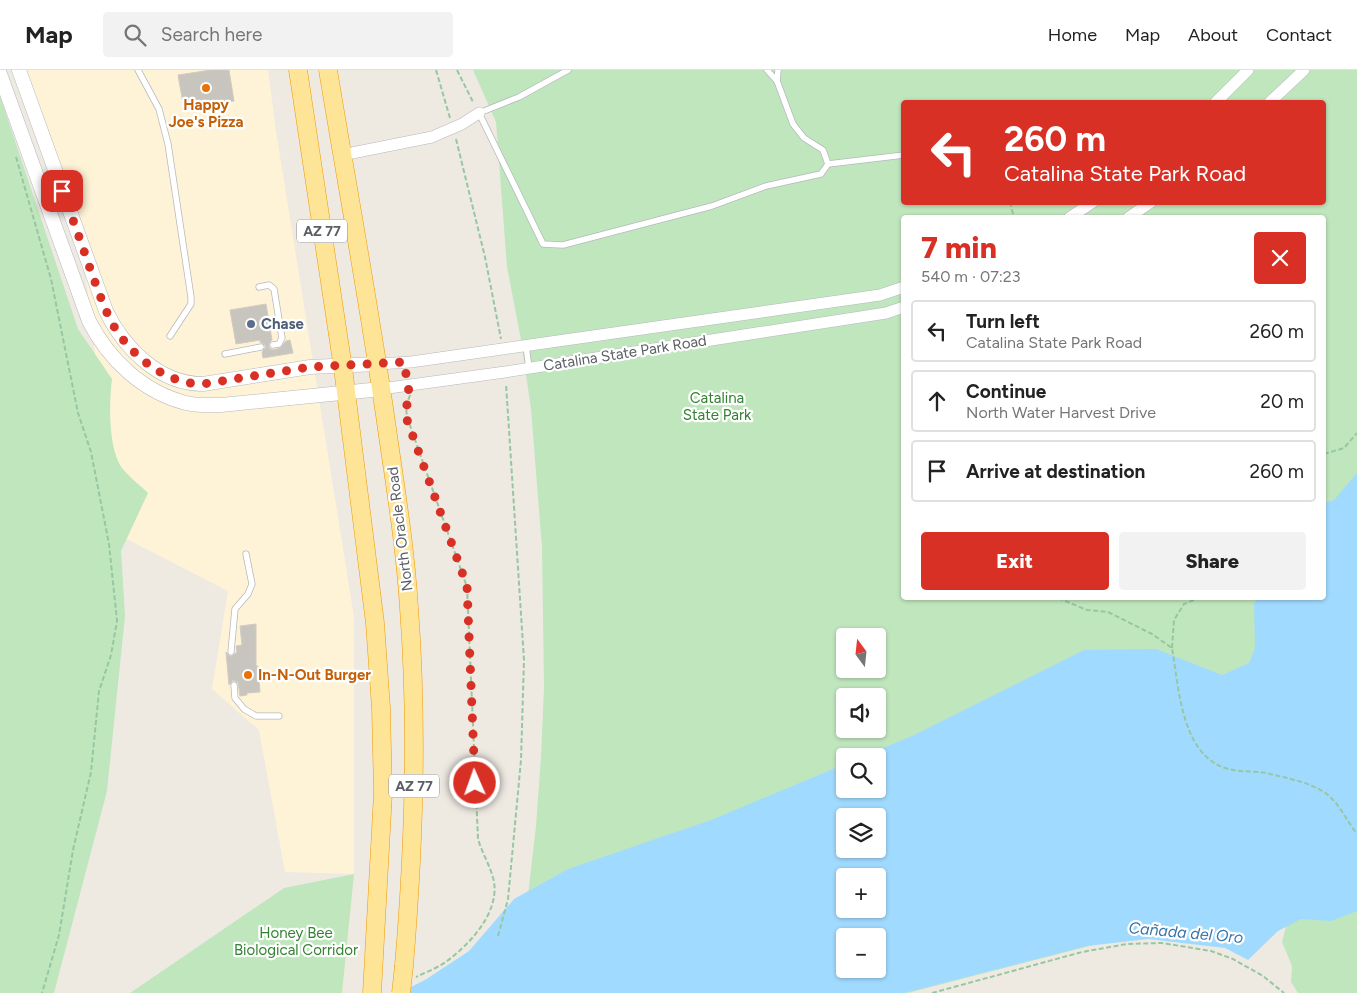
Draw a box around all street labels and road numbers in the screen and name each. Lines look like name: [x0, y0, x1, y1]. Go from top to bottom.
road number: AZ 77: [297, 220, 347, 242]
street label: Catalina State Park Road: [542, 331, 708, 375]
street label: North Oracle Road: [383, 466, 417, 592]
road number: AZ 77: [389, 774, 439, 798]

